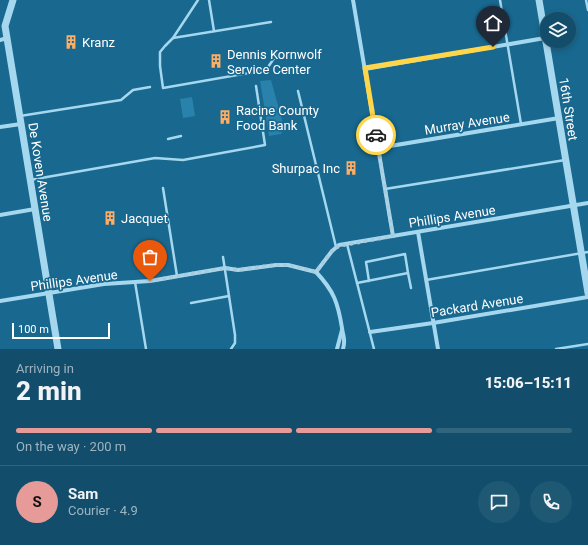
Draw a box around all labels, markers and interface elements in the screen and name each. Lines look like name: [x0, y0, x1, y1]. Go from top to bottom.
pin: [476, 6, 510, 47]
icon: home: [482, 12, 504, 34]
map controls: [540, 12, 576, 48]
button: layers: [540, 12, 576, 48]
building icon: Kranz: [63, 34, 79, 50]
place label: Kranz: [82, 35, 116, 50]
place label: Dennis Kornwolf Service Center: [227, 47, 322, 77]
building icon: Dennis Kornwolf Service Center: [208, 53, 224, 69]
street label: 16th Street: [556, 77, 581, 142]
place label: Racine County Food Bank: [236, 103, 319, 133]
building icon: Racine County Food Bank: [217, 109, 233, 125]
street label: Murray Avenue: [423, 109, 511, 138]
courier: [356, 115, 396, 155]
street label: De Koven Avenue: [25, 122, 56, 223]
icon: car: [365, 124, 387, 146]
building icon: Shurpac Inc: [343, 160, 359, 176]
place label: Shurpac Inc: [272, 161, 340, 176]
street label: Phillips Avenue: [408, 202, 497, 231]
building icon: Jacquet: [102, 210, 118, 226]
place label: Jacquet: [121, 211, 168, 226]
pin: [133, 240, 167, 281]
icon: bag: [139, 246, 161, 268]
street label: Phillips Avenue: [30, 267, 119, 294]
street label: Packard Avenue: [430, 291, 524, 320]
scale bar: [12, 321, 110, 340]
text: 100 m: [18, 323, 49, 336]
text: Arriving in: [16, 361, 74, 376]
text: 15:06–15:11: [485, 374, 572, 392]
text: 2 min: [16, 376, 82, 406]
text: On the way · 200 m: [16, 439, 126, 454]
button: chat: [478, 481, 520, 523]
button: phone: [530, 481, 572, 523]
text: Sam: [68, 485, 98, 503]
text: S: [32, 493, 42, 511]
text: Courier · 4.9: [68, 503, 138, 518]

